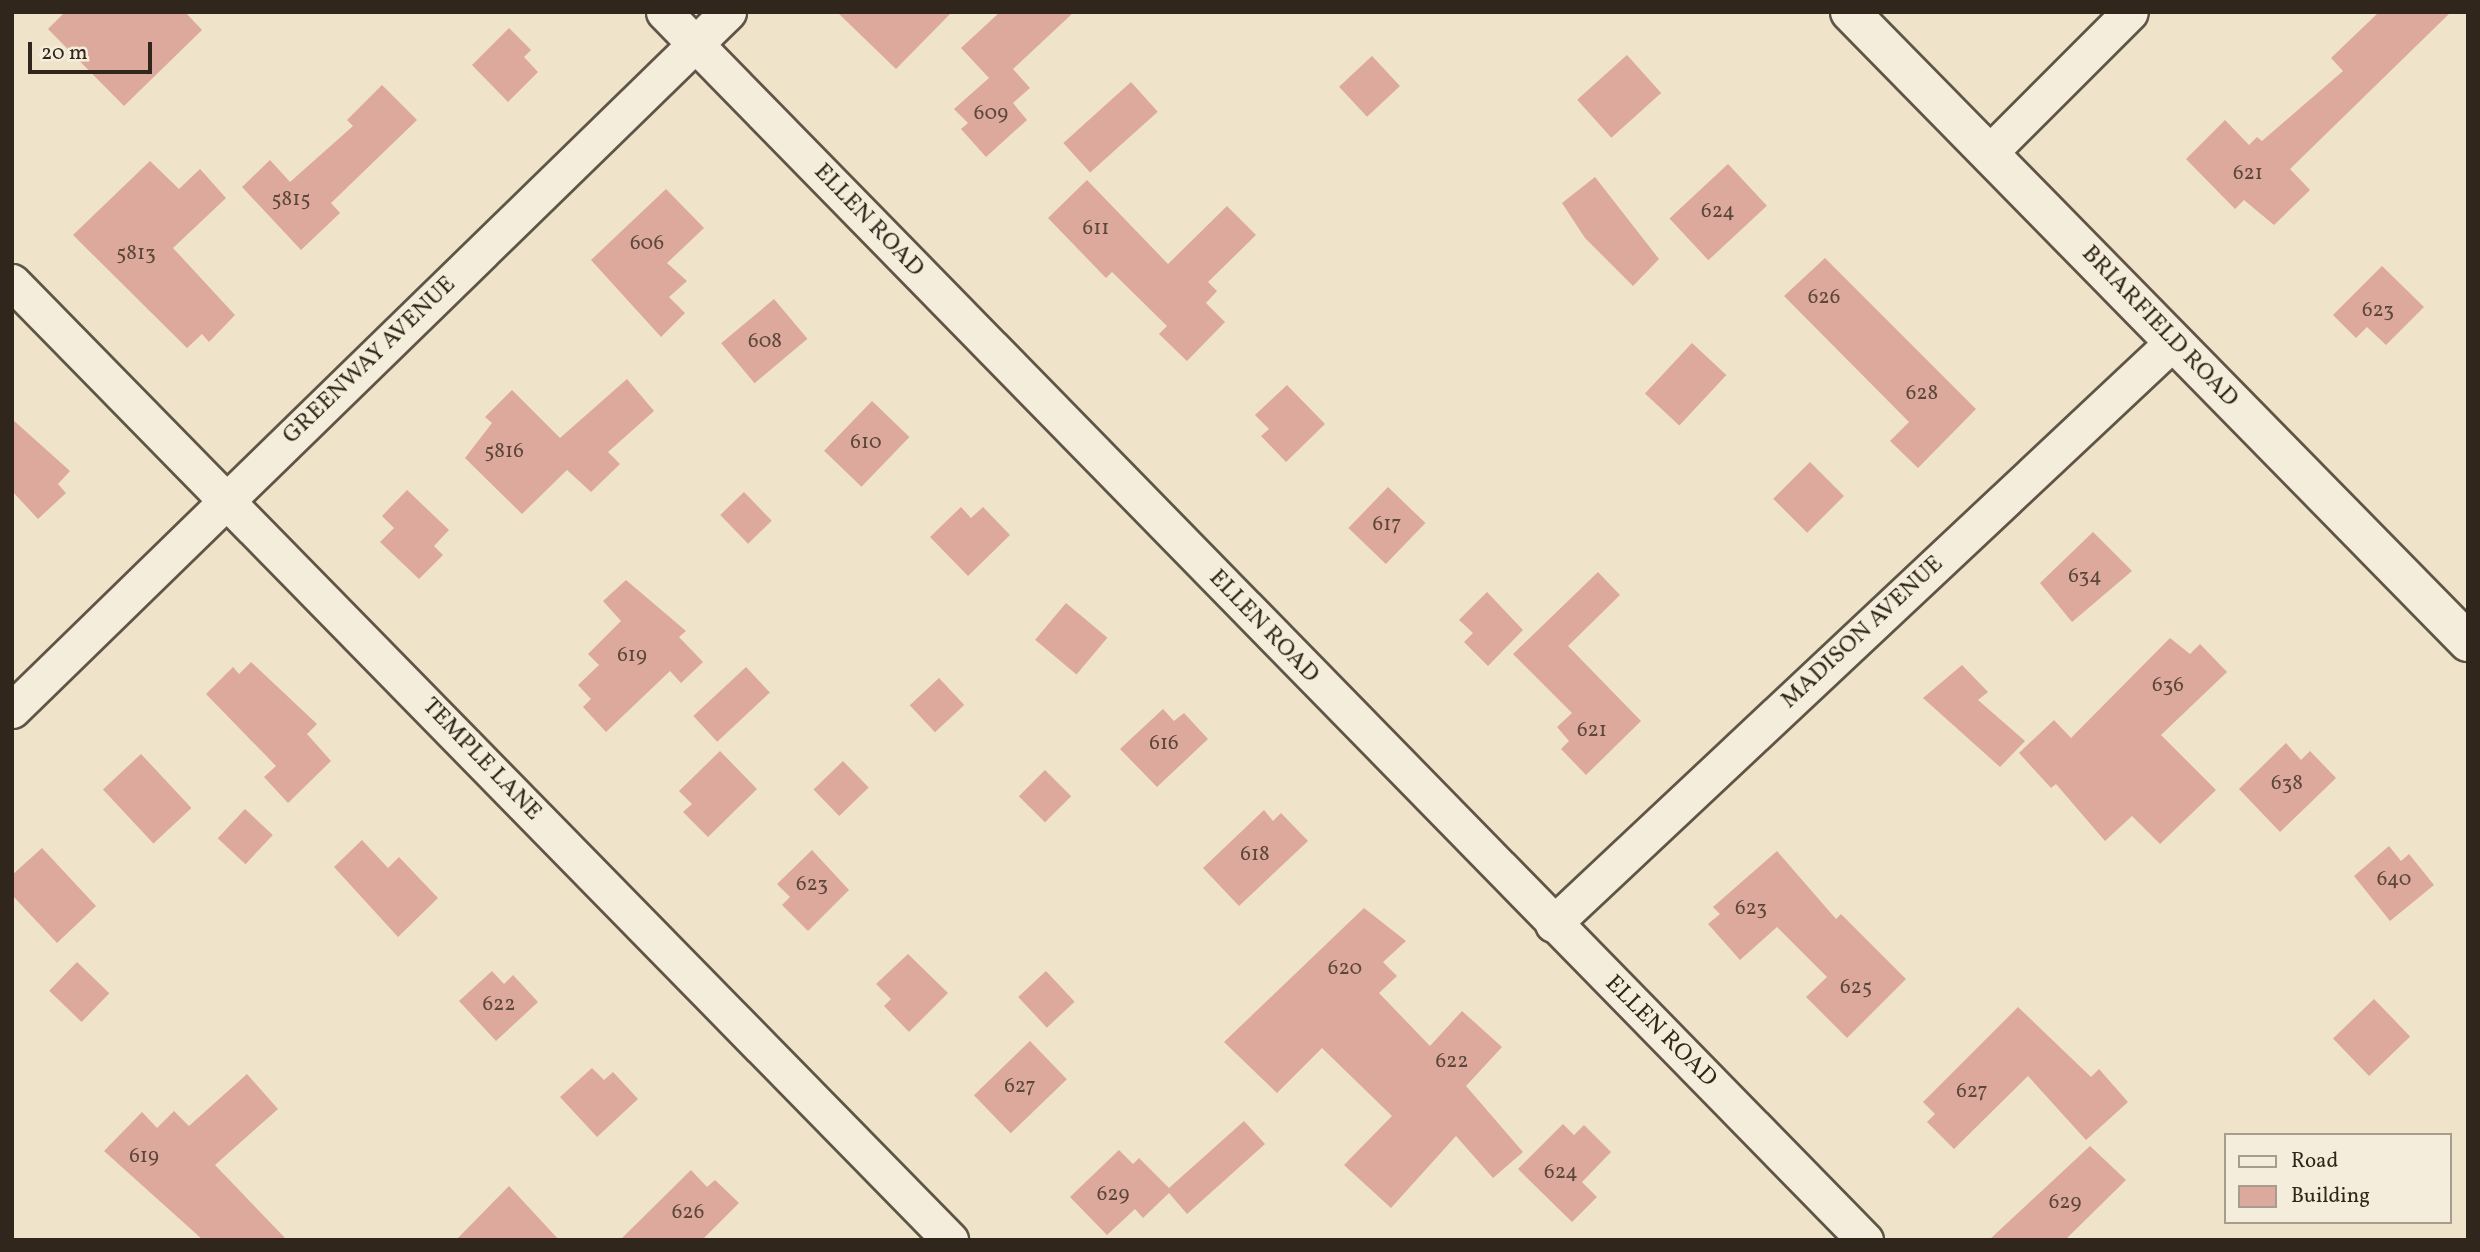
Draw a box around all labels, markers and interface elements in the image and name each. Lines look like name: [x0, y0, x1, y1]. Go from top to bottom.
scale bar: [32, 28, 156, 72]
text: 20 m: [41, 39, 87, 68]
house number: 609: [974, 101, 1008, 127]
street label: ELLEN ROAD: [807, 158, 929, 284]
house number: 621: [2233, 161, 2263, 187]
house number: 5815: [271, 187, 311, 213]
house number: 624: [1701, 199, 1735, 225]
house number: 611: [1083, 216, 1109, 242]
house number: 606: [630, 231, 664, 257]
street label: BRIARFIELD ROAD: [2075, 240, 2243, 414]
house number: 5813: [116, 241, 156, 267]
street label: GREENWAY AVENUE: [277, 271, 463, 451]
house number: 626: [1808, 285, 1840, 311]
house number: 623: [2362, 298, 2394, 324]
house number: 608: [748, 329, 782, 355]
house number: 628: [1906, 381, 1938, 407]
house number: 610: [850, 430, 882, 456]
house number: 5816: [484, 439, 524, 465]
house number: 617: [1373, 512, 1401, 538]
street label: MADISON AVENUE: [1776, 550, 1950, 716]
street label: ELLEN ROAD: [1202, 564, 1324, 690]
house number: 634: [2068, 564, 2102, 590]
house number: 619: [617, 643, 647, 669]
house number: 636: [2152, 673, 2184, 699]
street label: TEMPLE LANE: [415, 693, 547, 827]
house number: 621: [1577, 718, 1607, 744]
house number: 616: [1149, 731, 1179, 757]
house number: 638: [2271, 771, 2303, 797]
house number: 618: [1240, 842, 1270, 868]
house number: 640: [2377, 867, 2411, 893]
house number: 623: [796, 872, 828, 898]
house number: 623: [1735, 896, 1767, 922]
house number: 620: [1328, 956, 1362, 982]
street label: ELLEN ROAD: [1598, 970, 1722, 1094]
house number: 625: [1840, 975, 1872, 1001]
house number: 622: [482, 992, 516, 1018]
house number: 622: [1435, 1049, 1469, 1075]
house number: 627: [1004, 1074, 1036, 1100]
house number: 627: [1956, 1079, 1988, 1105]
legend: [2224, 1133, 2452, 1224]
house number: 619: [129, 1144, 159, 1170]
text: Road: [2291, 1147, 2338, 1176]
house number: 624: [1544, 1160, 1578, 1186]
house number: 629: [1097, 1182, 1129, 1208]
text: Building: [2291, 1182, 2370, 1211]
house number: 629: [2049, 1190, 2081, 1216]
house number: 626: [672, 1200, 704, 1226]

